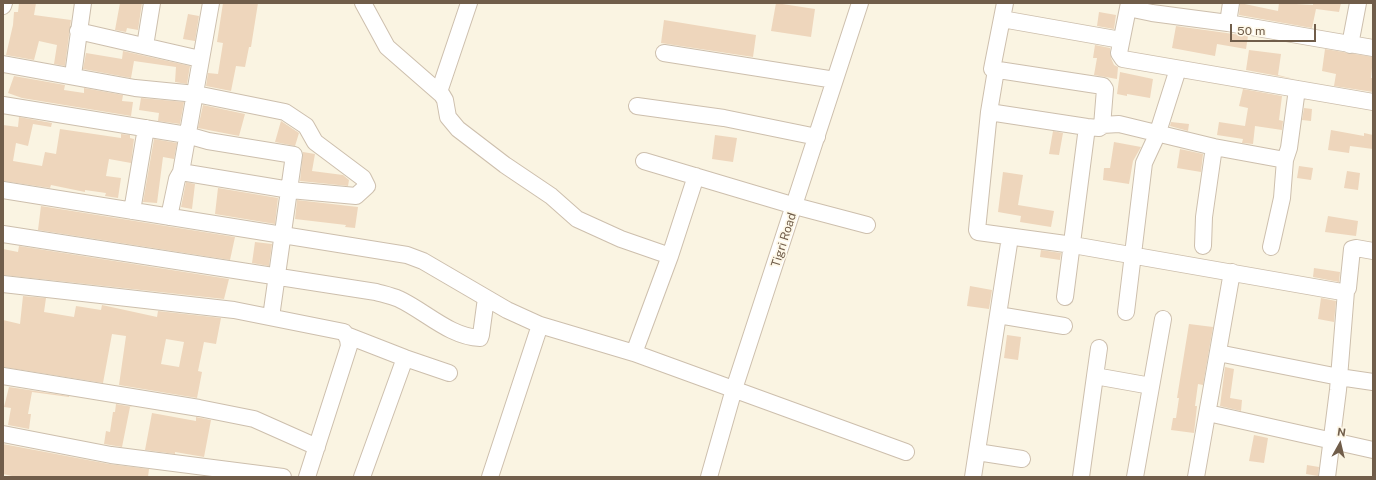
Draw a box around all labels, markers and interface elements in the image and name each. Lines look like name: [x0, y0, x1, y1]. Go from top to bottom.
scale bar: [1232, 16, 1318, 42]
text: 50 m: [1237, 24, 1265, 38]
street label: Tigri Road: [768, 211, 800, 269]
north arrow: [1320, 424, 1360, 464]
text: N: [1337, 426, 1347, 439]

